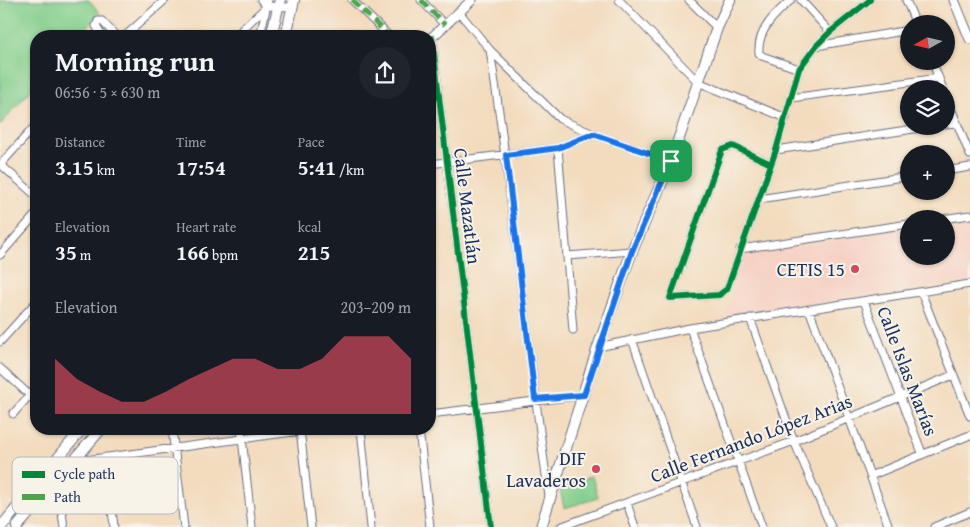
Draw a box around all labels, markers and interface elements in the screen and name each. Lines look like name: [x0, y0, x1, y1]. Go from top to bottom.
north arrow: [900, 15, 955, 70]
map controls: [900, 15, 955, 265]
text: Morning run: [55, 40, 215, 81]
button: share: [359, 47, 411, 99]
text: 06:56 · 5 × 630 m: [55, 80, 160, 104]
button: layers: [900, 80, 955, 135]
text: Distance: [55, 132, 105, 152]
text: Time: [176, 132, 206, 152]
text: Pace: [298, 132, 325, 152]
pin: [650, 140, 692, 182]
button: +: [900, 145, 955, 200]
street label: Calle Mazatlán: [447, 146, 489, 266]
icon: arrive: [657, 147, 685, 175]
text: 3.15: [55, 152, 94, 183]
text: 17:54: [176, 152, 226, 183]
text: 5:41: [298, 152, 336, 183]
text: km: [94, 160, 115, 180]
text: /km: [336, 160, 364, 180]
button: −: [900, 210, 955, 265]
text: Elevation: [55, 217, 110, 237]
text: Heart rate: [176, 217, 236, 237]
text: kcal: [298, 217, 322, 237]
text: 35: [55, 237, 77, 268]
text: 166: [176, 237, 209, 268]
text: 215: [298, 237, 330, 268]
text: m: [77, 245, 91, 265]
text: bpm: [209, 245, 238, 265]
place label: CETIS 15: [777, 255, 845, 283]
marker: CETIS 15: [849, 263, 861, 275]
text: Elevation: [55, 295, 118, 319]
text: 203–209 m: [341, 295, 411, 319]
street label: Calle Islas Marías: [870, 302, 946, 440]
street label: Calle Fernando López Arias: [646, 386, 856, 490]
place label: DIF Lavaderos: [506, 444, 586, 494]
legend: [12, 457, 178, 514]
marker: DIF Lavaderos: [590, 463, 602, 475]
text: Cycle path: [54, 464, 115, 484]
text: Path: [54, 487, 81, 507]

